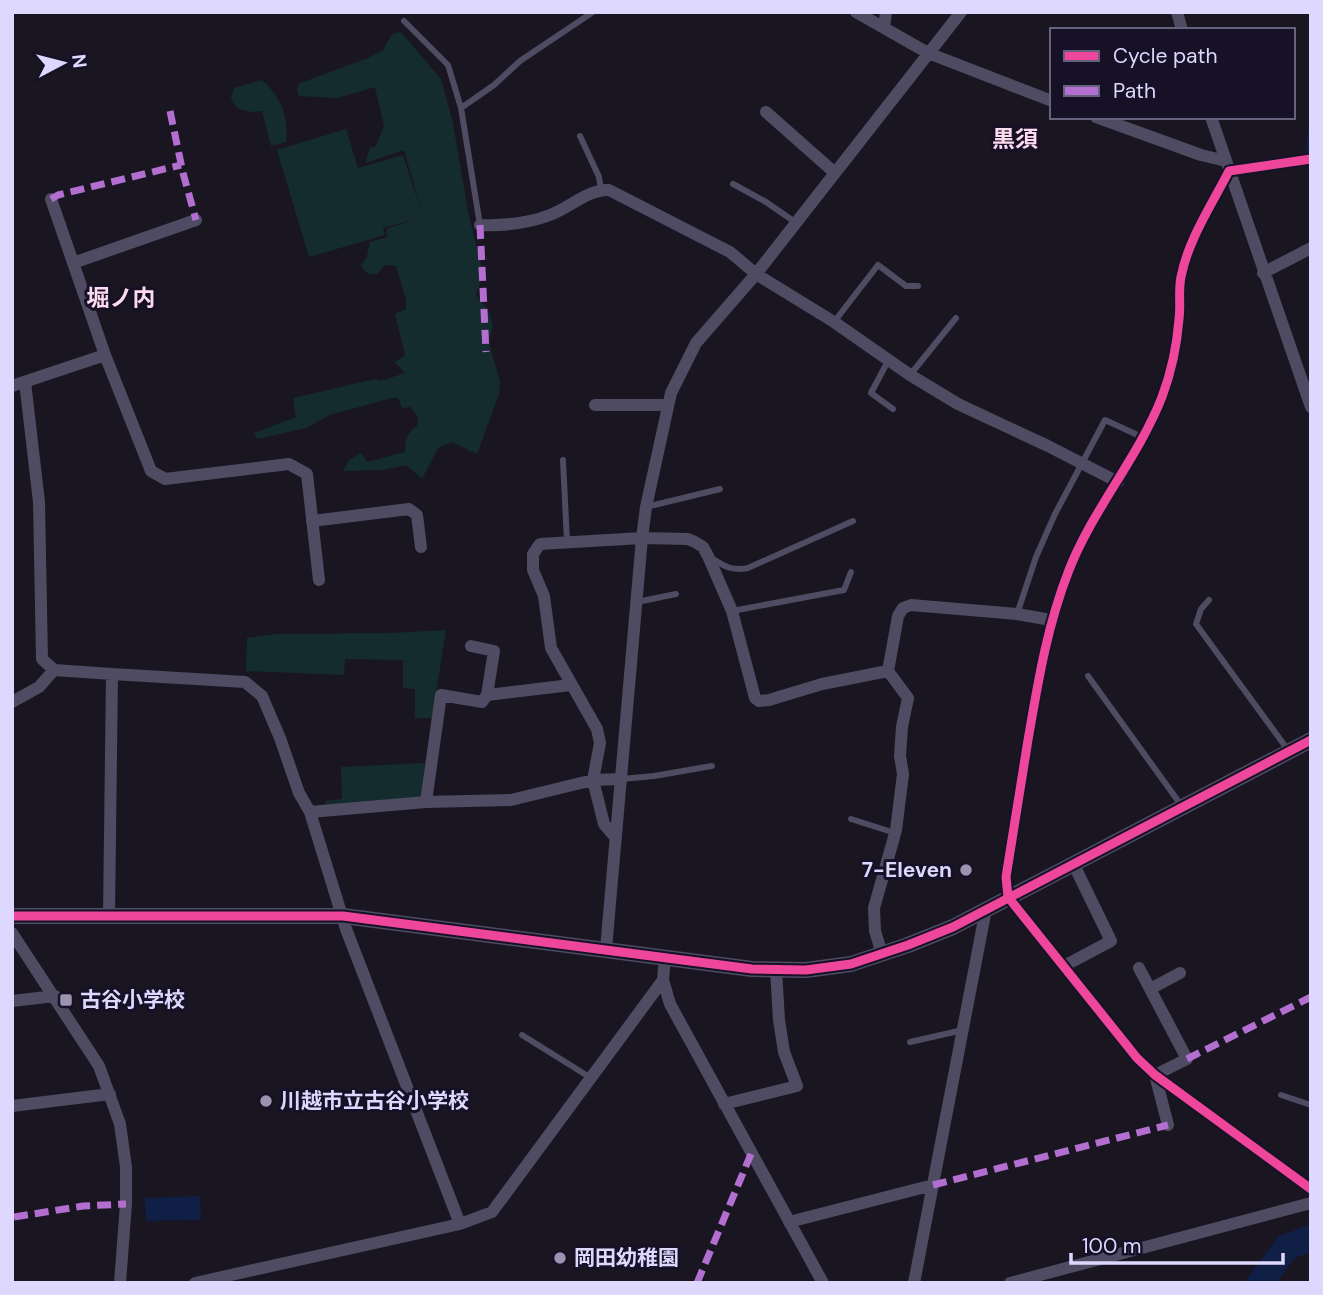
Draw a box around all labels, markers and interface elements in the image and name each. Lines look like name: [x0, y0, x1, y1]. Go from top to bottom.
north arrow: [28, 28, 98, 98]
legend: [1050, 28, 1295, 119]
text: Cycle path: [1113, 42, 1218, 70]
text: N: [66, 53, 93, 69]
text: Path: [1113, 77, 1156, 105]
district label: 黒須: [992, 124, 1038, 154]
district label: 堀ノ内: [87, 283, 156, 313]
place label: 7-Eleven: [862, 856, 952, 884]
marker: 7-Eleven: [958, 862, 974, 878]
place label: 古谷小学校: [80, 986, 185, 1014]
marker: 古谷小学校: [58, 992, 74, 1008]
place label: 川越市立古谷小学校: [280, 1087, 469, 1115]
marker: 川越市立古谷小学校: [258, 1093, 274, 1109]
scale bar: [1071, 1222, 1283, 1266]
text: 100 m: [1082, 1232, 1142, 1260]
place label: 岡田幼稚園: [574, 1244, 679, 1272]
marker: 岡田幼稚園: [552, 1250, 568, 1266]

